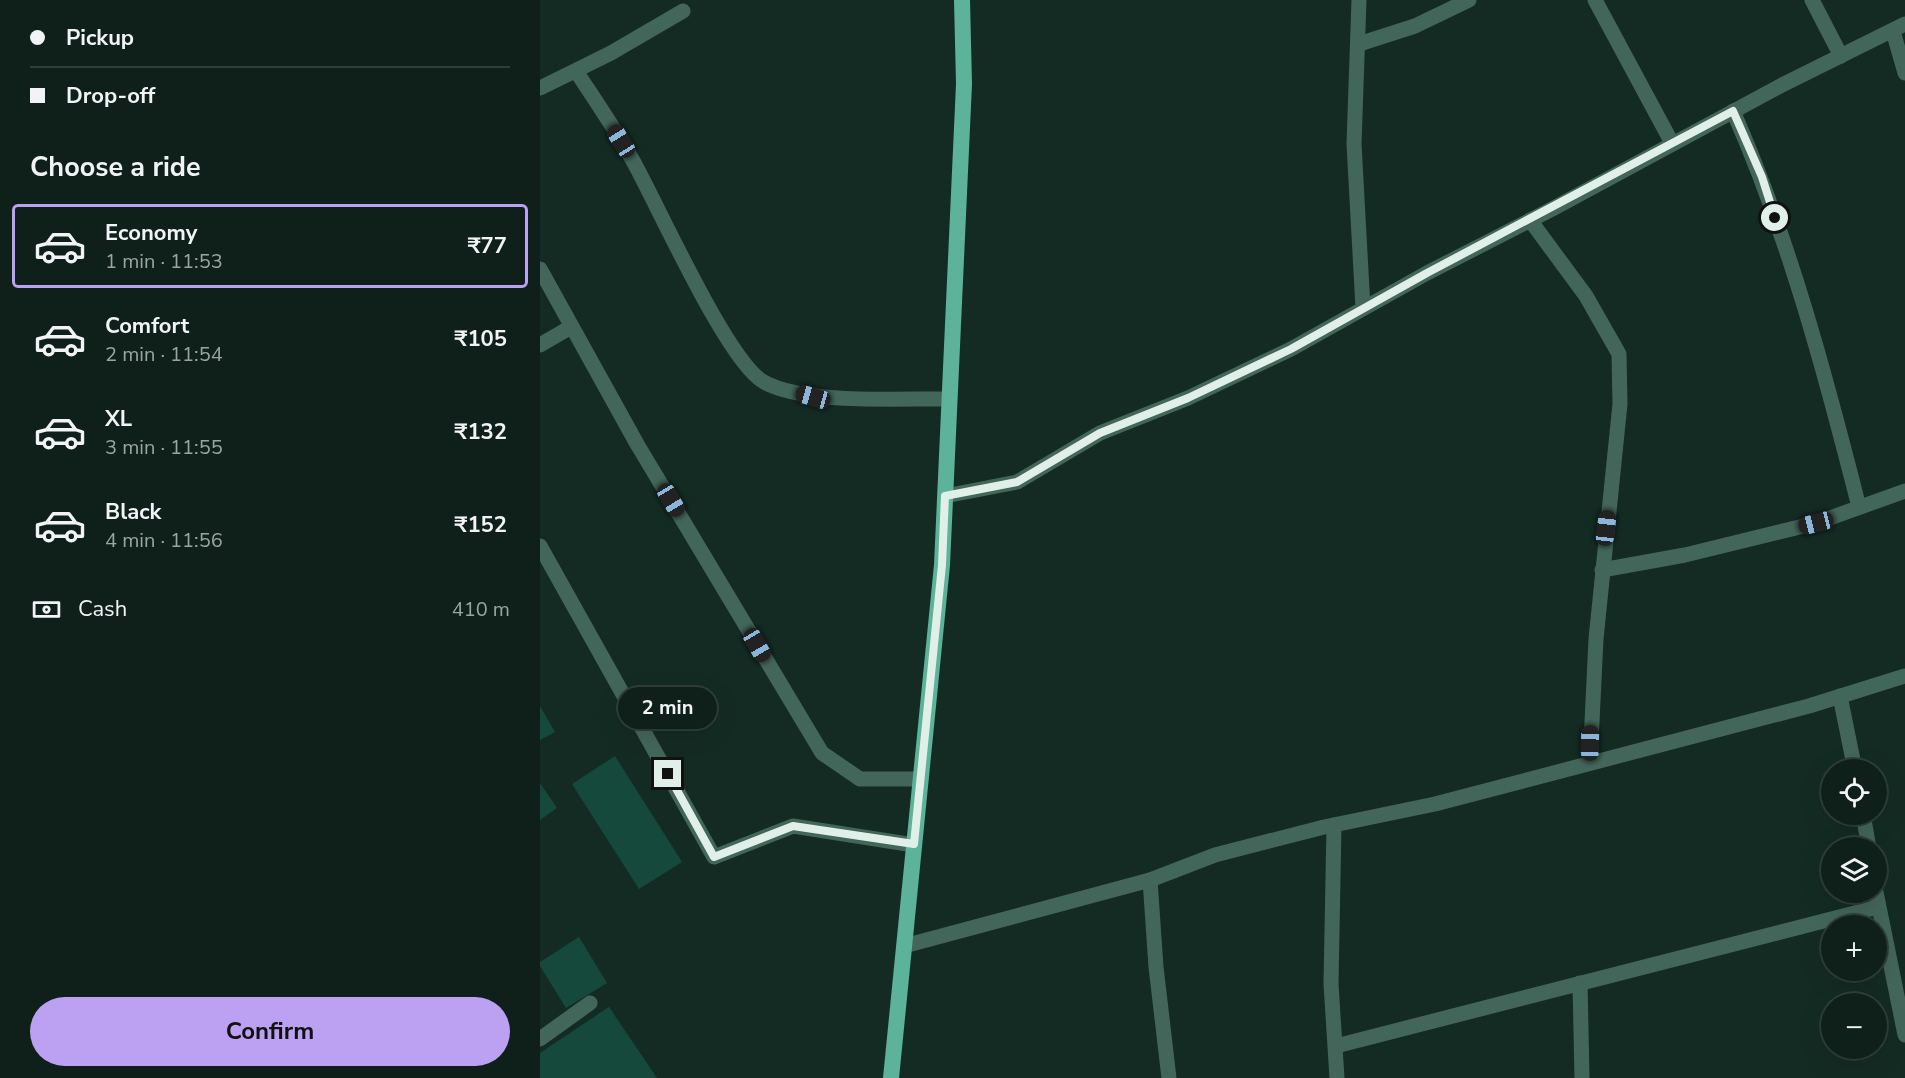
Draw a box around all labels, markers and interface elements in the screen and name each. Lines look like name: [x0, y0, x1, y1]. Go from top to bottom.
text: Pickup: [66, 23, 134, 53]
text: Drop-off: [66, 81, 155, 111]
car: [604, 121, 638, 161]
text: Choose a ride: [30, 149, 201, 186]
route start: [1761, 204, 1788, 231]
text: Economy: [105, 218, 197, 248]
icon: car: [33, 219, 87, 273]
text: ₹77: [467, 231, 507, 261]
text: 1 min · 11:53: [105, 248, 223, 275]
text: Comfort: [105, 311, 189, 341]
icon: car: [33, 312, 87, 366]
text: ₹105: [454, 324, 507, 354]
text: 2 min · 11:54: [105, 341, 223, 368]
car: [793, 383, 833, 411]
text: XL: [105, 404, 132, 434]
icon: car: [33, 405, 87, 459]
text: ₹132: [454, 417, 507, 447]
text: 3 min · 11:55: [105, 434, 223, 461]
car: [654, 480, 688, 520]
text: Black: [105, 497, 161, 527]
icon: car: [33, 498, 87, 552]
car: [1595, 509, 1617, 547]
text: ₹152: [454, 510, 507, 540]
car: [1796, 510, 1836, 536]
text: 4 min · 11:56: [105, 527, 223, 554]
icon: cash: [30, 593, 63, 626]
text: Cash: [78, 594, 127, 624]
text: 410 m: [452, 596, 510, 623]
car: [740, 625, 774, 665]
callout: 2 min: [618, 687, 718, 729]
text: 2 min: [642, 694, 693, 721]
car: [1581, 725, 1599, 761]
map controls: [1821, 759, 1887, 1059]
button: locate: [1821, 759, 1887, 825]
route end: [654, 760, 681, 787]
button: layers: [1821, 837, 1887, 903]
button: +: [1821, 915, 1887, 981]
button: −: [1821, 993, 1887, 1059]
button: Confirm: [30, 997, 510, 1066]

